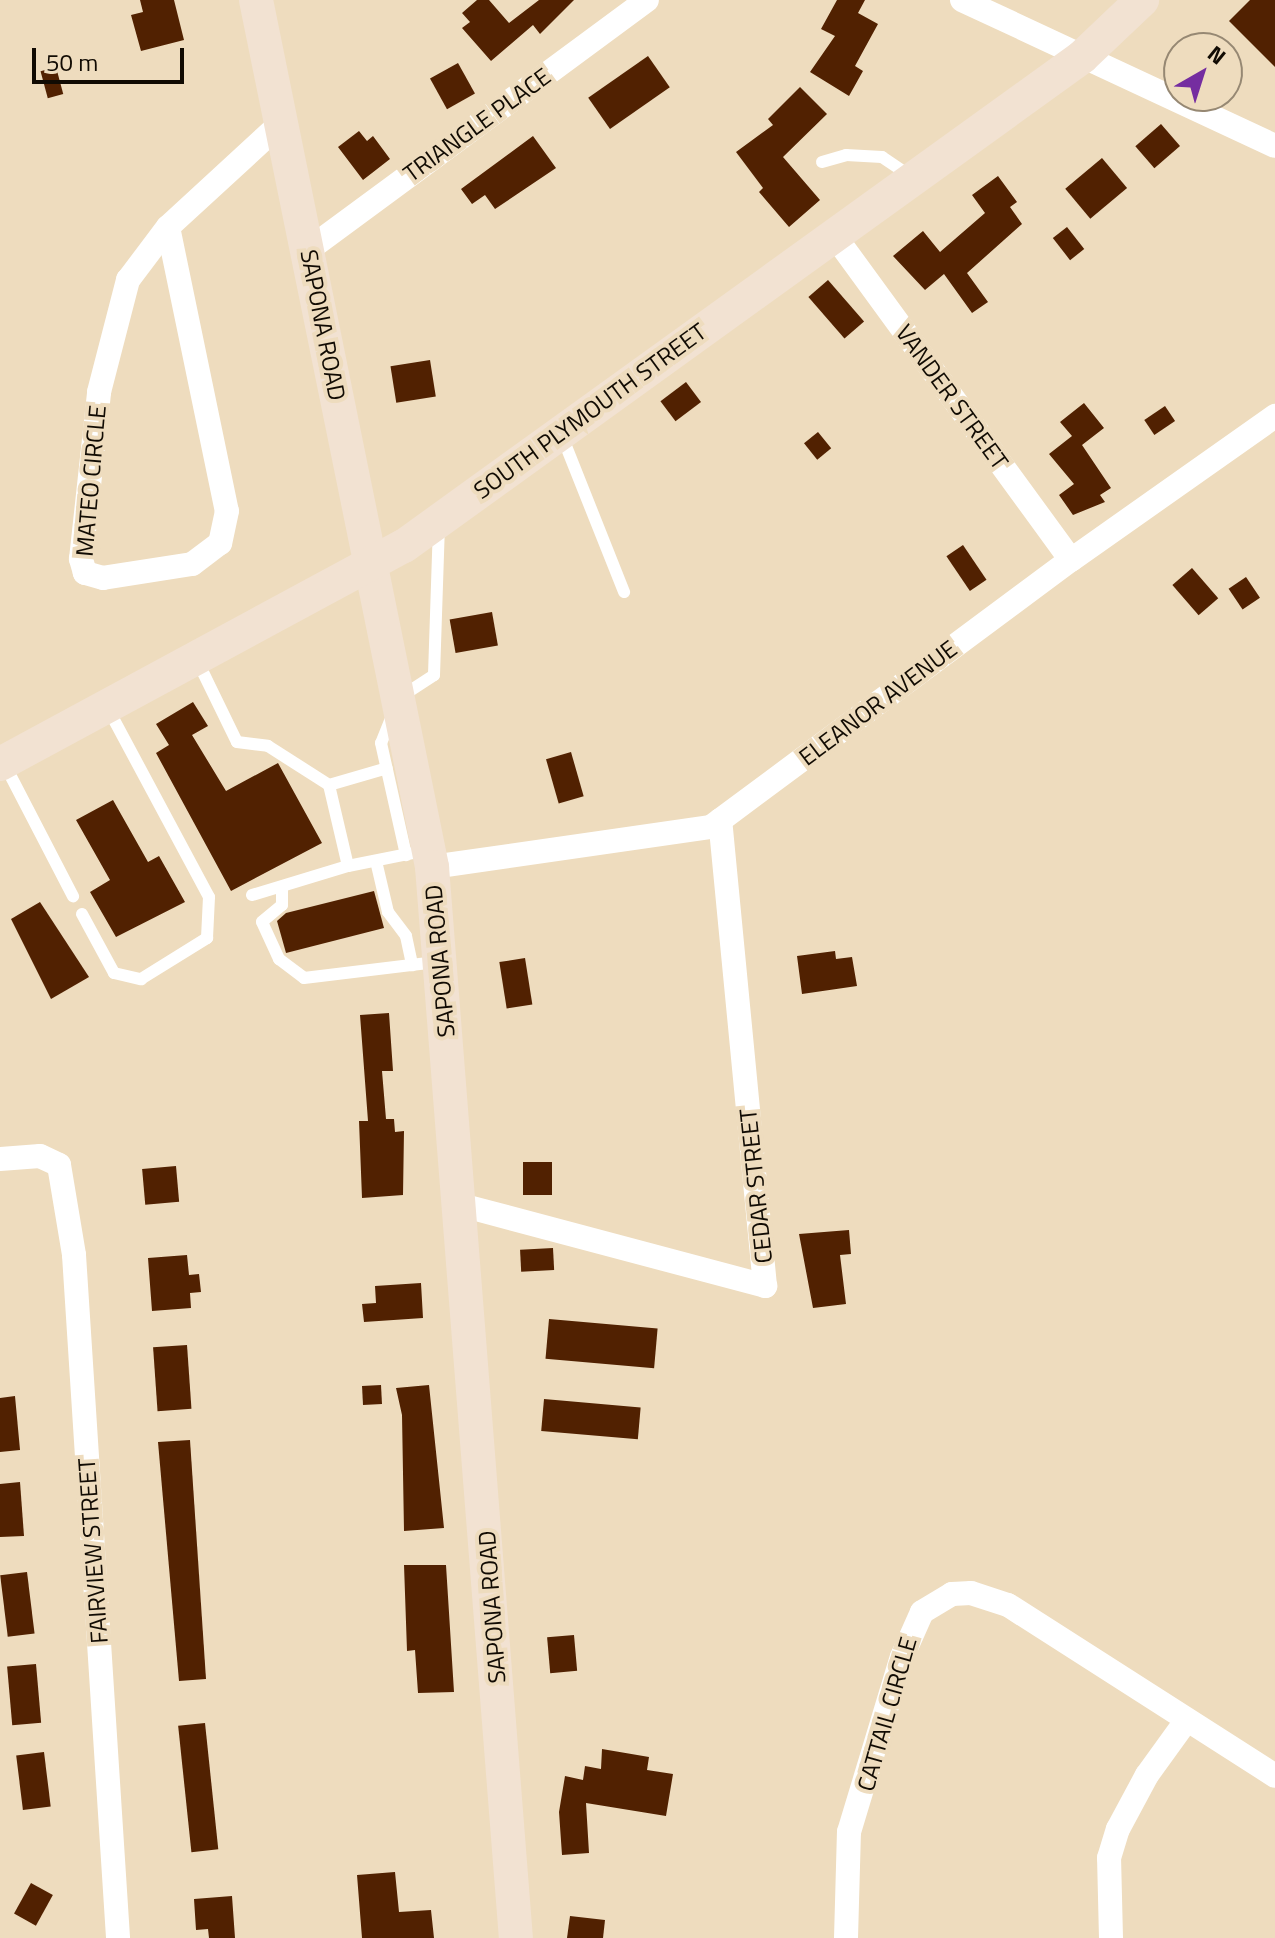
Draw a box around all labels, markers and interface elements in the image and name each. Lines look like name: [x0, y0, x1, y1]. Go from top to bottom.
scale bar: [36, 32, 188, 82]
north arrow: [1163, 32, 1243, 112]
text: N: [1200, 37, 1233, 73]
text: 50 m: [46, 44, 98, 80]
street label: TRIANGLE PLACE: [398, 62, 556, 188]
street label: SAPONA ROAD: [294, 247, 352, 403]
street label: SOUTH PLYMOUTH STREET: [468, 317, 712, 505]
street label: VANDER STREET: [890, 319, 1014, 475]
street label: MATEO CIRCLE: [70, 404, 112, 558]
street label: ELEANOR AVENUE: [793, 634, 963, 772]
street label: SAPONA ROAD: [419, 884, 461, 1038]
street label: CEDAR STREET: [734, 1107, 778, 1265]
street label: FAIRVIEW STREET: [72, 1457, 114, 1645]
street label: SAPONA ROAD: [472, 1530, 512, 1684]
street label: CATTAIL CIRCLE: [851, 1634, 923, 1794]

